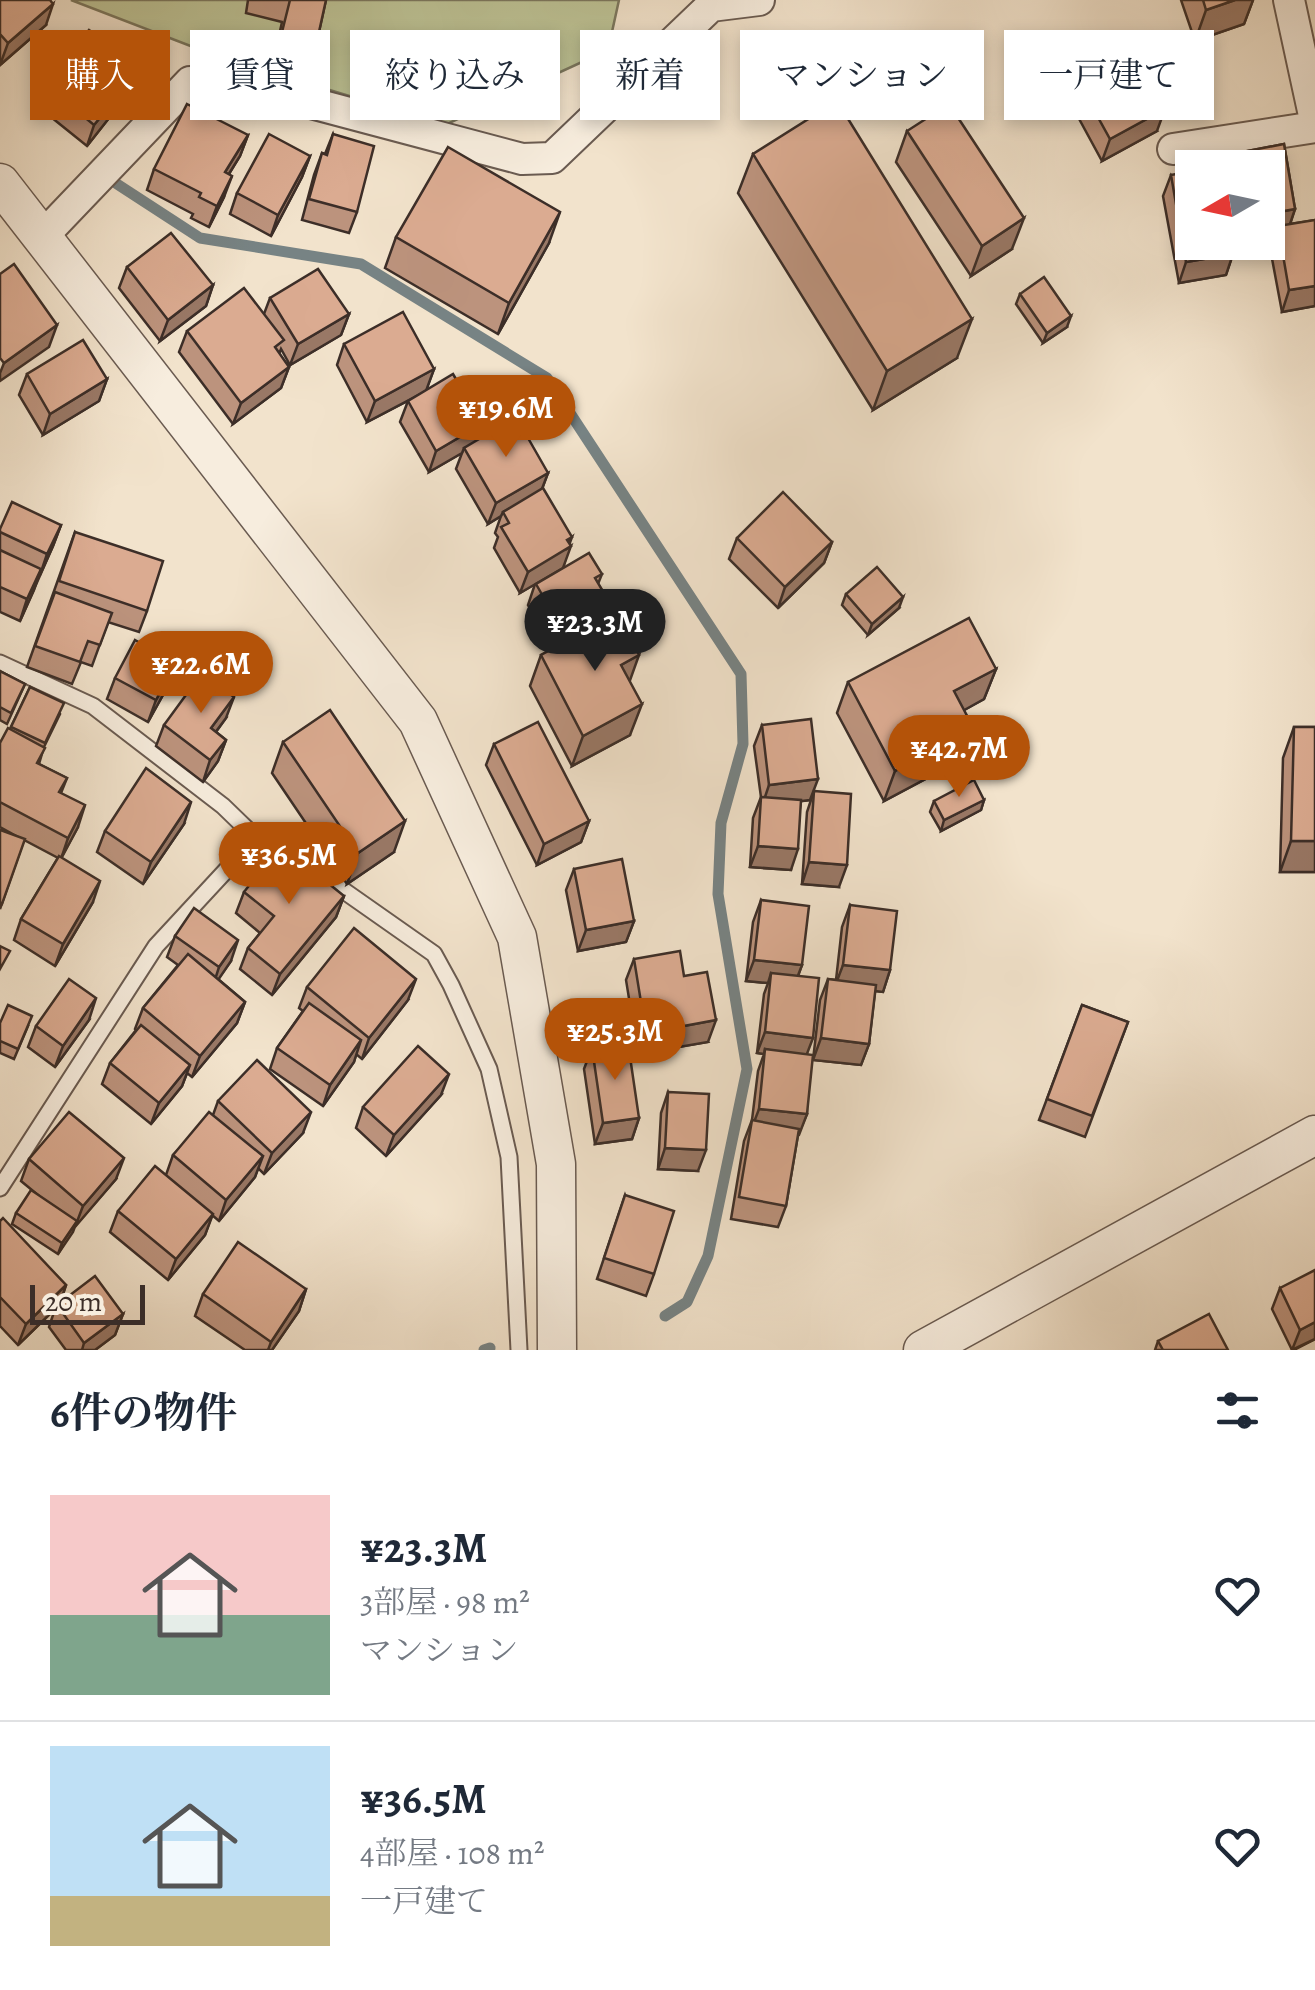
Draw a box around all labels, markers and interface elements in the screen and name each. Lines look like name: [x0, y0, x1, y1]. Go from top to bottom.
chip: 購入: [30, 30, 170, 120]
chip: 賃貸: [190, 30, 330, 120]
chip: 絞り込み: [350, 30, 560, 120]
chip: 新着: [580, 30, 720, 120]
chip: マンション: [740, 30, 984, 120]
chip: 一戸建て: [1004, 30, 1214, 120]
north arrow: [1175, 150, 1285, 260]
map controls: [1175, 150, 1285, 260]
pin: ¥19.6M: [425, 375, 587, 460]
text: ¥19.6M: [458, 385, 554, 429]
pin: ¥23.3M: [514, 589, 676, 674]
text: ¥23.3M: [546, 599, 644, 643]
pin: ¥22.6M: [120, 631, 282, 716]
text: ¥22.6M: [151, 641, 251, 685]
pin: ¥42.7M: [878, 715, 1040, 800]
text: ¥42.7M: [910, 725, 1008, 769]
pin: ¥36.5M: [208, 822, 370, 907]
text: ¥36.5M: [241, 832, 337, 876]
pin: ¥25.3M: [534, 998, 696, 1083]
text: ¥25.3M: [567, 1008, 663, 1052]
scale bar: [30, 1280, 145, 1324]
text: 20 m: [45, 1283, 102, 1321]
icon: filters: [1210, 1383, 1265, 1438]
text: 6件の物件: [50, 1384, 238, 1441]
text: ¥23.3M: [360, 1519, 487, 1576]
icon: home: [130, 1535, 250, 1655]
icon: heart: [1210, 1568, 1265, 1623]
text: 3部屋 · 98 m²: [360, 1580, 530, 1624]
text: マンション: [360, 1628, 519, 1672]
text: ¥36.5M: [360, 1770, 487, 1827]
icon: home: [130, 1786, 250, 1906]
icon: heart: [1210, 1819, 1265, 1874]
text: 4部屋 · 108 m²: [360, 1831, 545, 1875]
text: 一戸建て: [360, 1879, 488, 1923]

